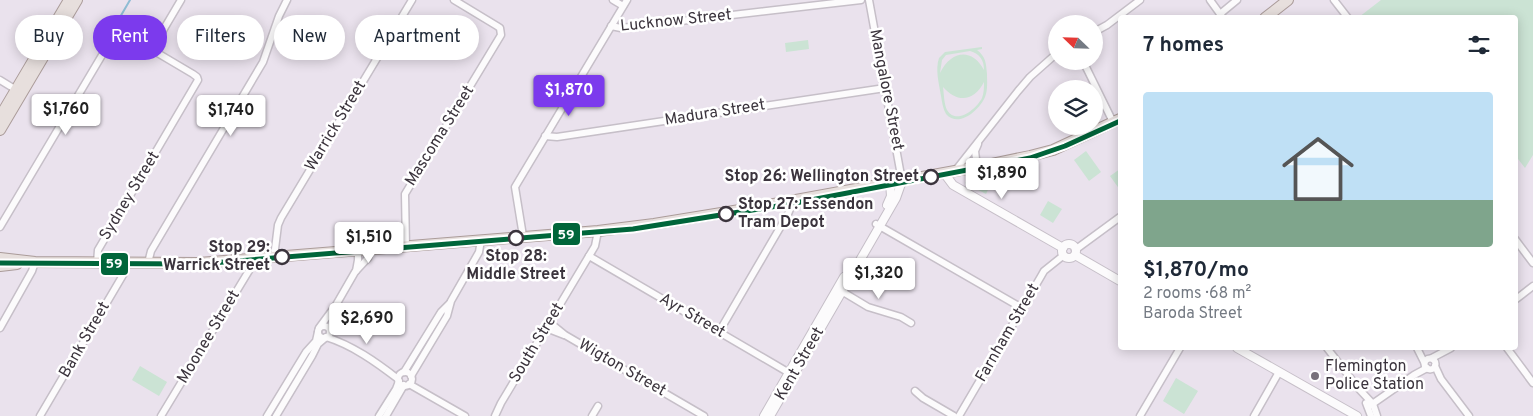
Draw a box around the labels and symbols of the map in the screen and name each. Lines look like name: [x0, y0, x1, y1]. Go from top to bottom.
street label: Lucknow Street: [619, 5, 733, 37]
north arrow: [1048, 15, 1102, 70]
street label: Mangalore Street: [864, 28, 908, 152]
pin: $1,870: [528, 74, 610, 117]
street label: Warrick Street: [301, 77, 371, 175]
street label: Mascoma Street: [401, 82, 479, 190]
pin: $1,760: [25, 94, 107, 136]
pin: $1,740: [190, 94, 272, 137]
street label: Madura Street: [663, 95, 767, 131]
street label: Sydney Street: [96, 148, 164, 244]
pin: $1,890: [961, 158, 1043, 200]
place label: Stop 26: Wellington Street: [725, 167, 919, 187]
marker: Stop 26: Wellington Street: [923, 169, 939, 185]
place label: Stop 27: Essendon Tram Depot: [738, 195, 874, 233]
marker: Stop 27: Essendon Tram Depot: [718, 206, 734, 222]
pin: $1,510: [328, 222, 410, 264]
line badge: 59: [552, 222, 581, 246]
text: 59: [557, 227, 575, 244]
marker: Stop 28: Middle Street: [508, 230, 524, 246]
place label: Stop 29: Warrick Street: [163, 238, 270, 276]
place label: Stop 28: Middle Street: [466, 247, 566, 285]
marker: Stop 29: Warrick Street: [274, 249, 290, 265]
line badge: 59: [100, 252, 129, 276]
text: 59: [105, 256, 123, 273]
pin: $1,320: [838, 258, 920, 300]
street label: Farnham Street: [972, 280, 1044, 386]
street label: Moonee Street: [173, 287, 245, 387]
street label: Ayr Street: [656, 289, 728, 343]
street label: Bank Street: [55, 298, 115, 382]
street label: South Street: [505, 299, 569, 387]
pin: $2,690: [326, 302, 408, 345]
street label: Kent Street: [771, 324, 829, 404]
street label: Wigton Street: [575, 335, 669, 401]
place label: Flemington Police Station: [1325, 357, 1424, 395]
marker: Flemington Police Station: [1309, 370, 1321, 382]

